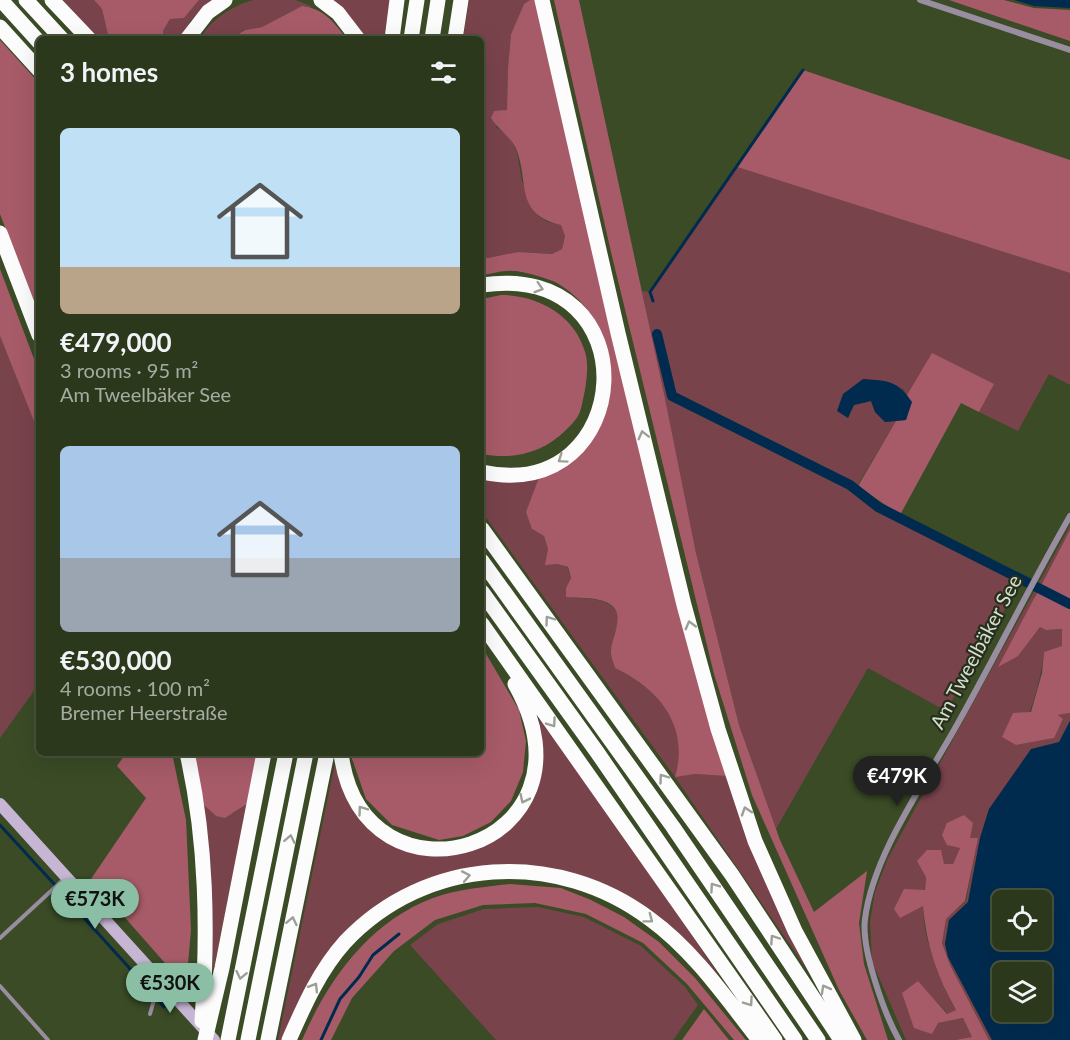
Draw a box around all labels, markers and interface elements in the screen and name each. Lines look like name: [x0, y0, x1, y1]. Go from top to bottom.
text: 3 homes: [60, 56, 158, 88]
icon: filters: [427, 56, 460, 89]
icon: home: [206, 167, 314, 275]
one-way arrow: [533, 281, 544, 293]
text: €479,000: [60, 326, 172, 358]
text: 3 rooms · 95 m²: [60, 358, 198, 382]
text: Am Tweelbäker See: [60, 382, 231, 406]
one-way arrow: [637, 431, 650, 441]
one-way arrow: [557, 452, 568, 463]
icon: home: [206, 485, 314, 593]
street label: Am Tweelbäker See: [924, 570, 1026, 733]
one-way arrow: [545, 616, 556, 627]
one-way arrow: [684, 620, 697, 630]
text: €530,000: [60, 644, 172, 676]
text: 4 rooms · 100 m²: [60, 676, 210, 700]
text: Bremer Heerstraße: [60, 700, 227, 724]
one-way arrow: [545, 716, 556, 727]
pin: €479K: [855, 756, 939, 807]
text: €479K: [867, 763, 927, 787]
one-way arrow: [659, 774, 670, 785]
one-way arrow: [520, 793, 531, 804]
one-way arrow: [358, 805, 369, 816]
one-way arrow: [740, 806, 753, 817]
one-way arrow: [283, 834, 296, 844]
one-way arrow: [461, 870, 471, 883]
pin: €573K: [53, 879, 137, 930]
one-way arrow: [710, 883, 721, 894]
text: €573K: [65, 886, 125, 910]
map controls: [992, 890, 1052, 1022]
button: locate: [992, 890, 1052, 950]
one-way arrow: [643, 912, 654, 923]
one-way arrow: [285, 916, 298, 926]
one-way arrow: [770, 934, 781, 945]
button: layers: [992, 962, 1052, 1022]
pin: €530K: [128, 963, 212, 1014]
text: €530K: [140, 970, 200, 994]
one-way arrow: [236, 970, 249, 980]
one-way arrow: [307, 983, 318, 993]
one-way arrow: [821, 985, 832, 995]
one-way arrow: [742, 996, 753, 1007]

